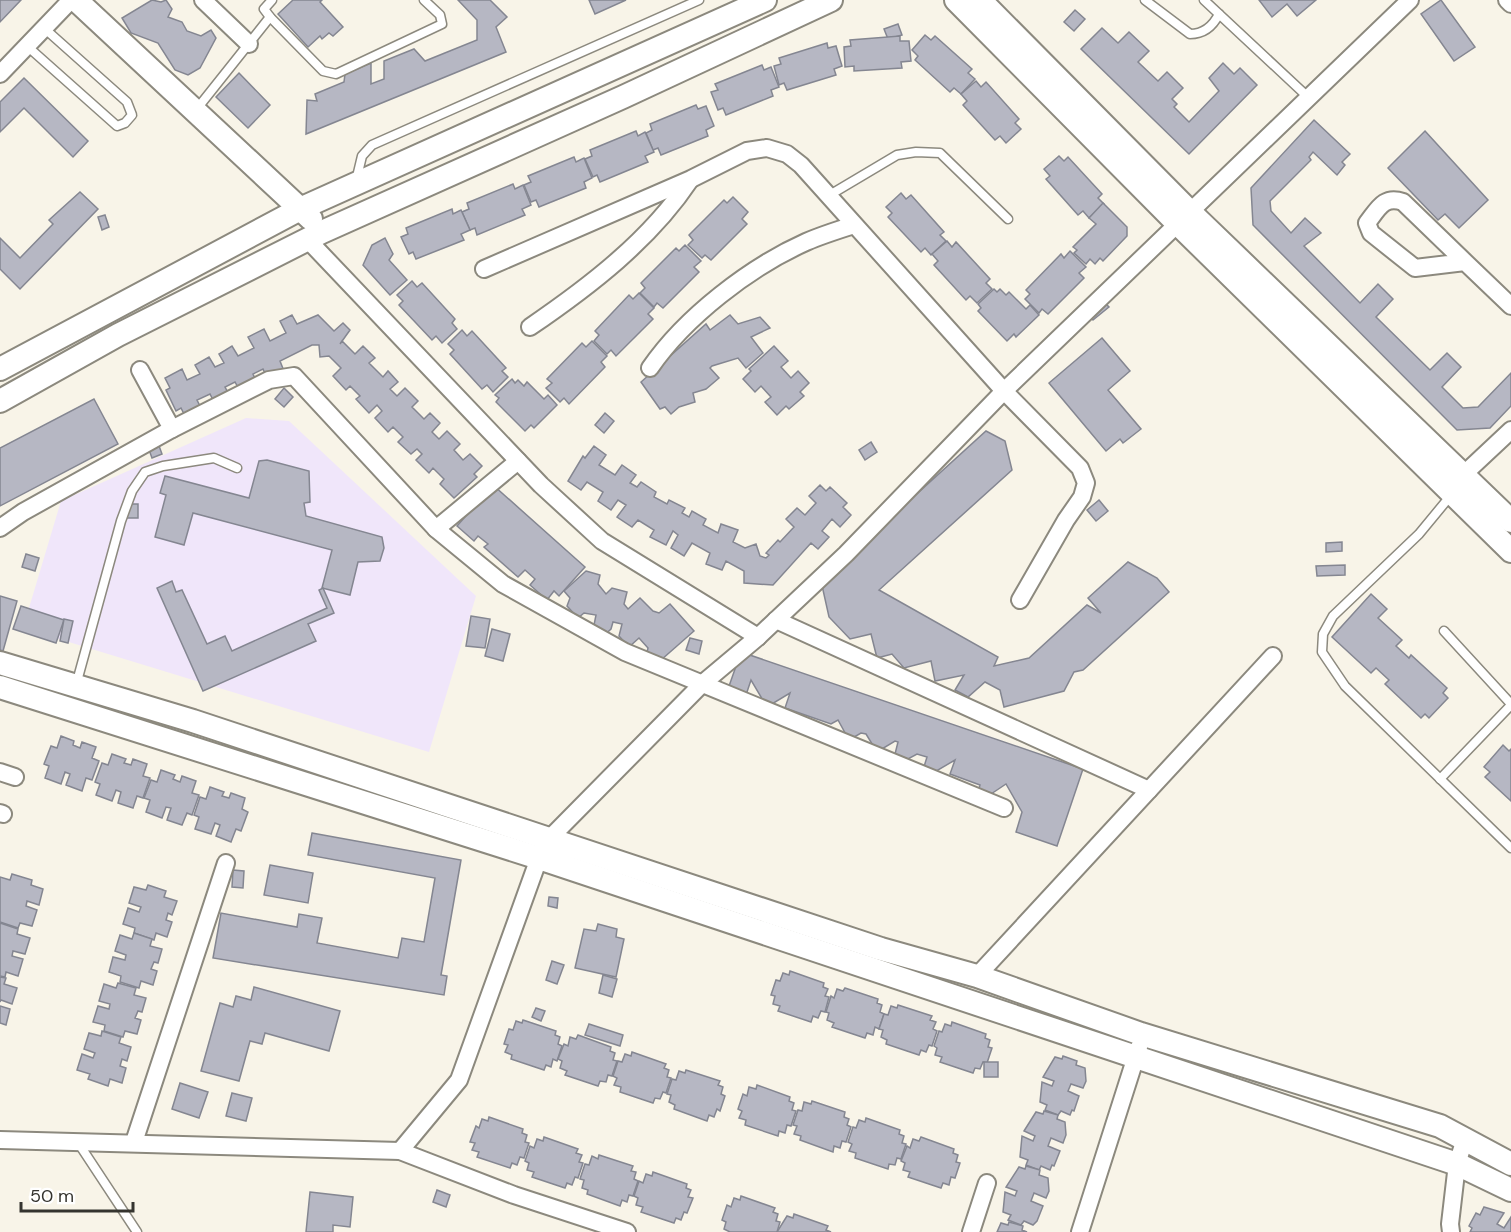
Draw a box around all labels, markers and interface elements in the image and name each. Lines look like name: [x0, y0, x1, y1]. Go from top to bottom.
scale bar: [21, 1175, 134, 1213]
text: 50 m: [30, 1184, 74, 1208]

